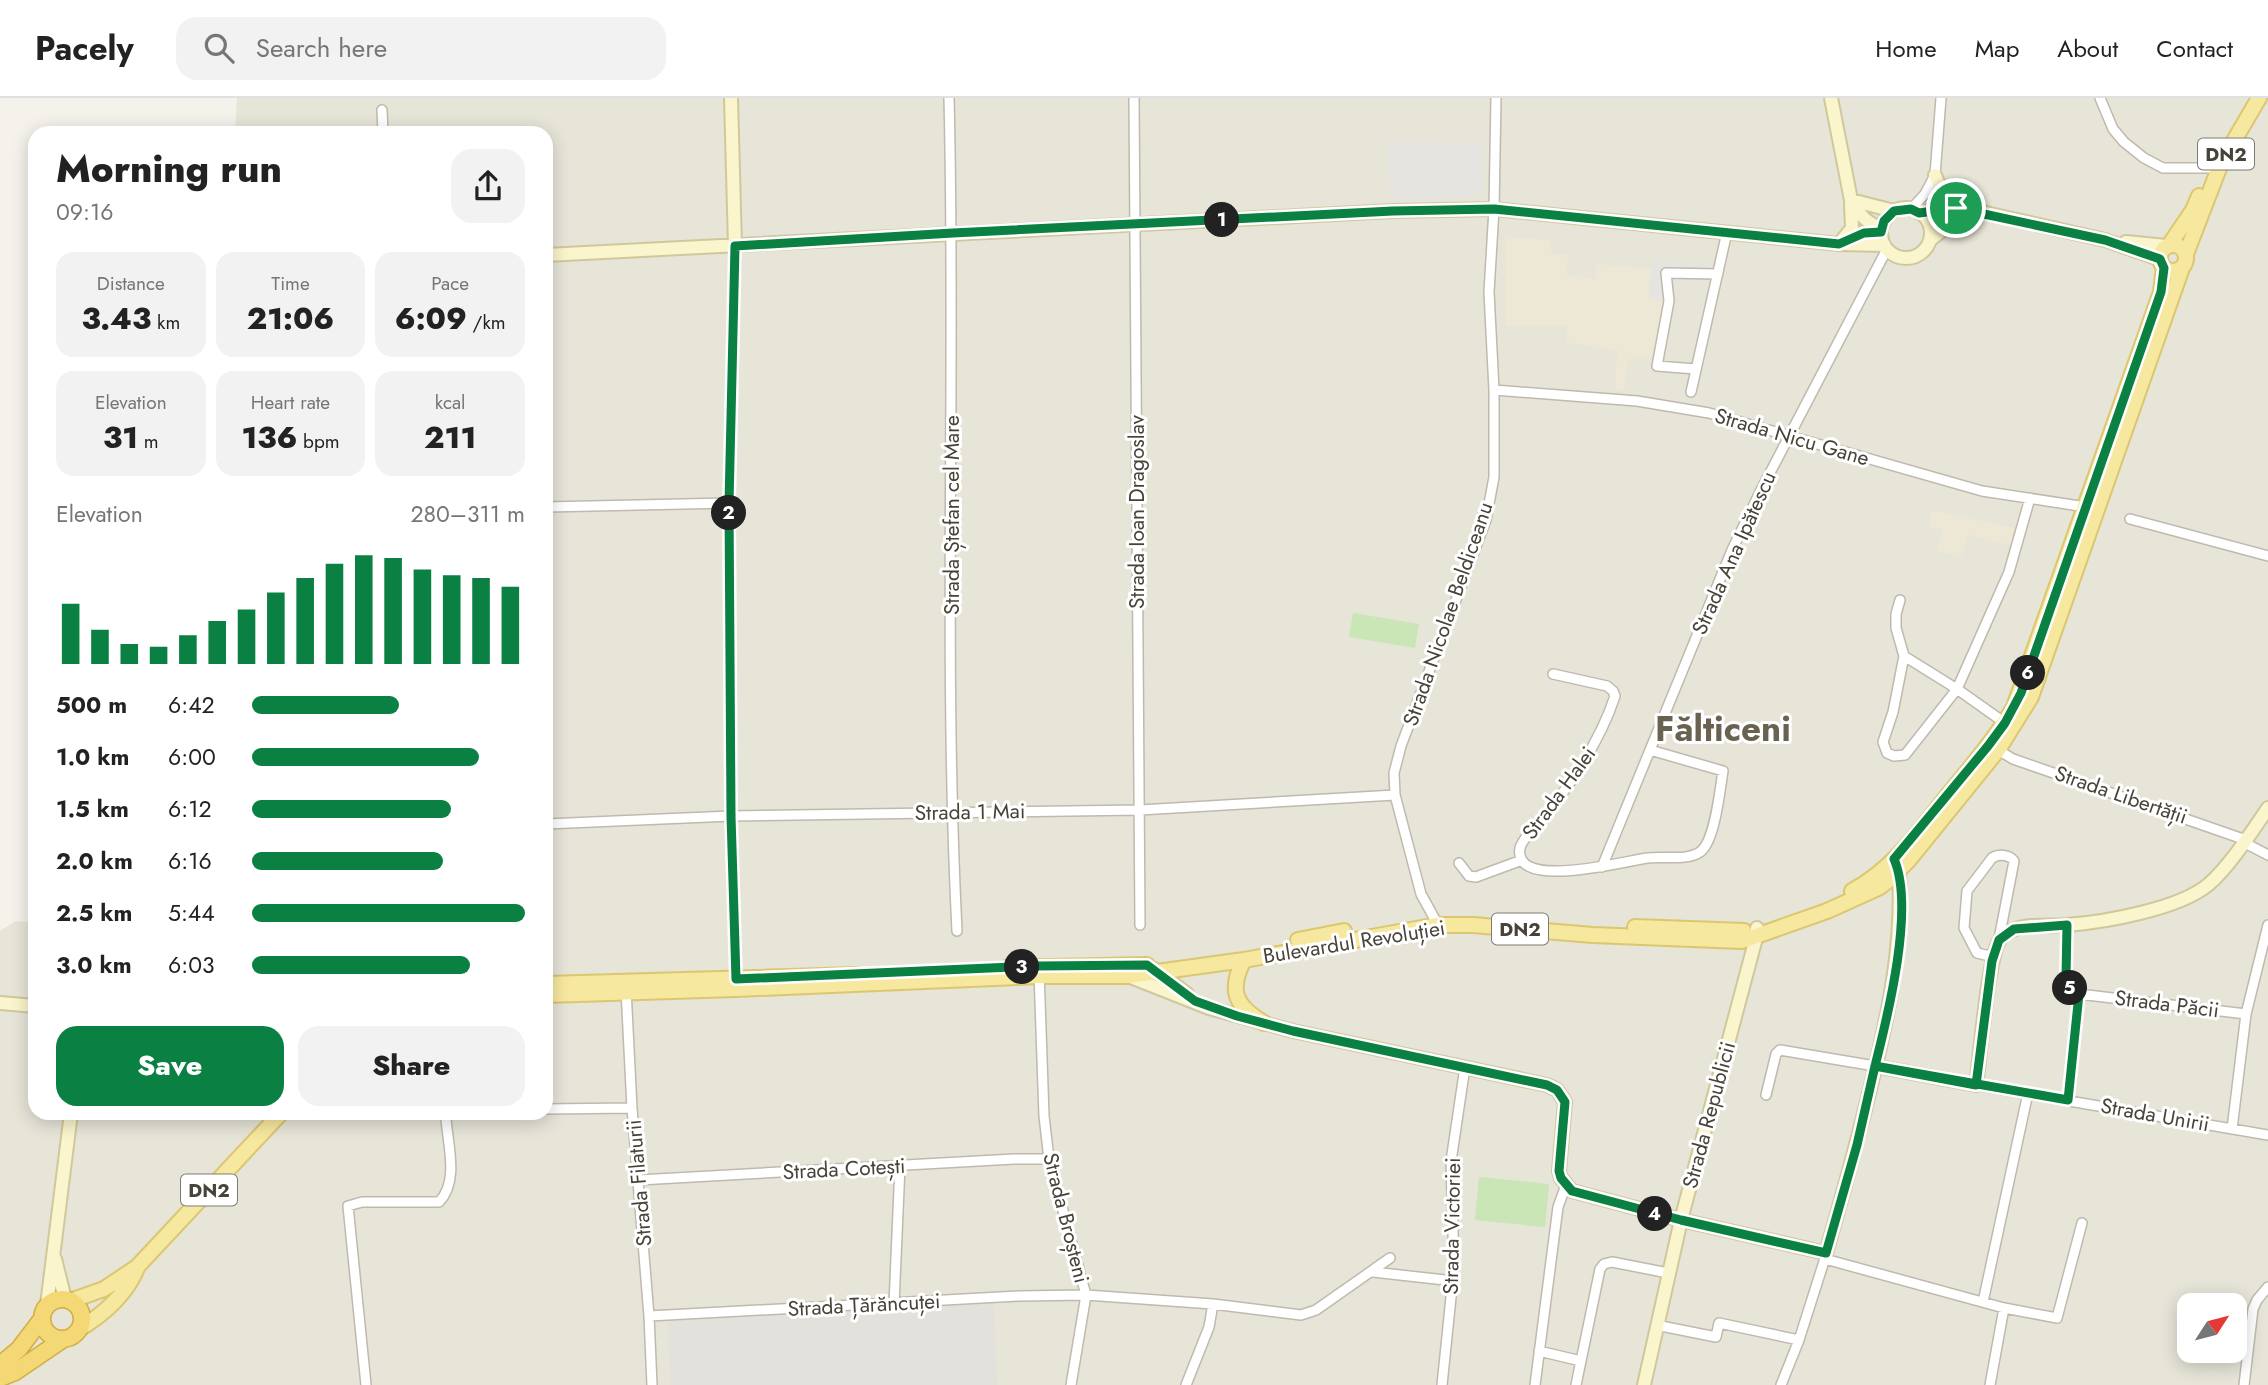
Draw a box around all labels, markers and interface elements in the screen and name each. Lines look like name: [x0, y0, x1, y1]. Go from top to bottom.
search box: [176, 17, 666, 80]
text: Pacely: [35, 25, 134, 72]
icon: search: [200, 29, 238, 67]
text: Search here: [256, 29, 387, 67]
text: Home: [1875, 31, 1937, 66]
text: Map: [1975, 31, 2019, 66]
text: About: [2057, 31, 2118, 66]
text: Contact: [2156, 31, 2233, 66]
road number: DN2: [2198, 138, 2254, 170]
text: Morning run: [56, 141, 282, 196]
button: share: [451, 149, 525, 223]
pin: [1926, 178, 1986, 238]
icon: arrive: [1937, 189, 1975, 227]
text: 09:16: [56, 195, 114, 229]
pin: 1: [1204, 202, 1240, 238]
text: 1: [1217, 206, 1226, 233]
text: Distance: [97, 270, 165, 297]
text: Time: [271, 270, 310, 297]
text: Pace: [431, 270, 469, 297]
text: 3.43: [81, 297, 151, 340]
text: 21:06: [247, 297, 334, 340]
text: 6:09: [395, 297, 467, 340]
text: km: [151, 309, 180, 336]
text: /km: [467, 309, 506, 336]
text: Elevation: [95, 389, 167, 416]
text: Heart rate: [251, 389, 330, 416]
text: kcal: [435, 389, 466, 416]
street label: Strada Nicu Gane: [1711, 401, 1873, 473]
street label: Strada Ioan Dragoslav: [1122, 414, 1152, 609]
street label: Strada Ștefan cel Mare: [937, 415, 967, 615]
text: 31: [103, 416, 138, 459]
text: 136: [241, 416, 297, 459]
text: 211: [424, 416, 476, 459]
text: m: [138, 428, 159, 455]
text: bpm: [297, 428, 340, 455]
street label: Strada Ana Ipătescu: [1684, 466, 1784, 640]
pin: 2: [712, 496, 746, 530]
text: Elevation: [56, 497, 143, 531]
text: 280–311 m: [410, 497, 525, 531]
street label: Strada Nicolae Beldiceanu: [1396, 498, 1500, 730]
text: 2: [722, 499, 735, 526]
pin: 6: [2010, 656, 2046, 690]
text: 6: [2021, 659, 2034, 686]
text: 500 m: [56, 688, 127, 722]
text: 6:42: [168, 688, 215, 722]
district label: Fălticeni: [1655, 704, 1791, 754]
text: 1.0 km: [56, 740, 129, 774]
text: 6:00: [168, 740, 216, 774]
street label: Strada Halei: [1515, 740, 1603, 846]
street label: Strada Libertății: [2051, 758, 2191, 832]
text: 1.5 km: [56, 792, 129, 826]
text: 6:12: [168, 792, 212, 826]
street label: Strada 1 Mai: [914, 796, 1026, 828]
text: 2.0 km: [56, 844, 133, 878]
text: 6:16: [168, 844, 212, 878]
text: 2.5 km: [56, 896, 132, 930]
text: 5:44: [168, 896, 215, 930]
street label: Bulevardul Revoluției: [1261, 913, 1447, 971]
road number: DN2: [1492, 914, 1548, 944]
text: 3.0 km: [56, 948, 132, 982]
text: 6:03: [168, 948, 215, 982]
pin: 3: [1004, 950, 1040, 984]
text: 3: [1016, 953, 1027, 980]
pin: 5: [2052, 970, 2088, 1006]
text: 5: [2063, 974, 2076, 1001]
street label: Strada Păcii: [2113, 983, 2221, 1025]
button: Save: [56, 1026, 284, 1106]
button: Share: [298, 1026, 525, 1106]
street label: Strada Republicii: [1675, 1038, 1743, 1192]
street label: Strada Unirii: [2098, 1091, 2212, 1139]
street label: Strada Filaturii: [619, 1118, 659, 1248]
street label: Strada Broșteni: [1035, 1150, 1097, 1286]
street label: Strada Cotești: [782, 1151, 906, 1187]
street label: Strada Victoriei: [1436, 1157, 1468, 1295]
road number: DN2: [181, 1174, 237, 1206]
pin: 4: [1638, 1196, 1672, 1232]
text: 4: [1648, 1200, 1661, 1227]
street label: Strada Țărăncuței: [787, 1286, 941, 1324]
north arrow: [2177, 1293, 2247, 1363]
map controls: [2177, 1293, 2247, 1363]

